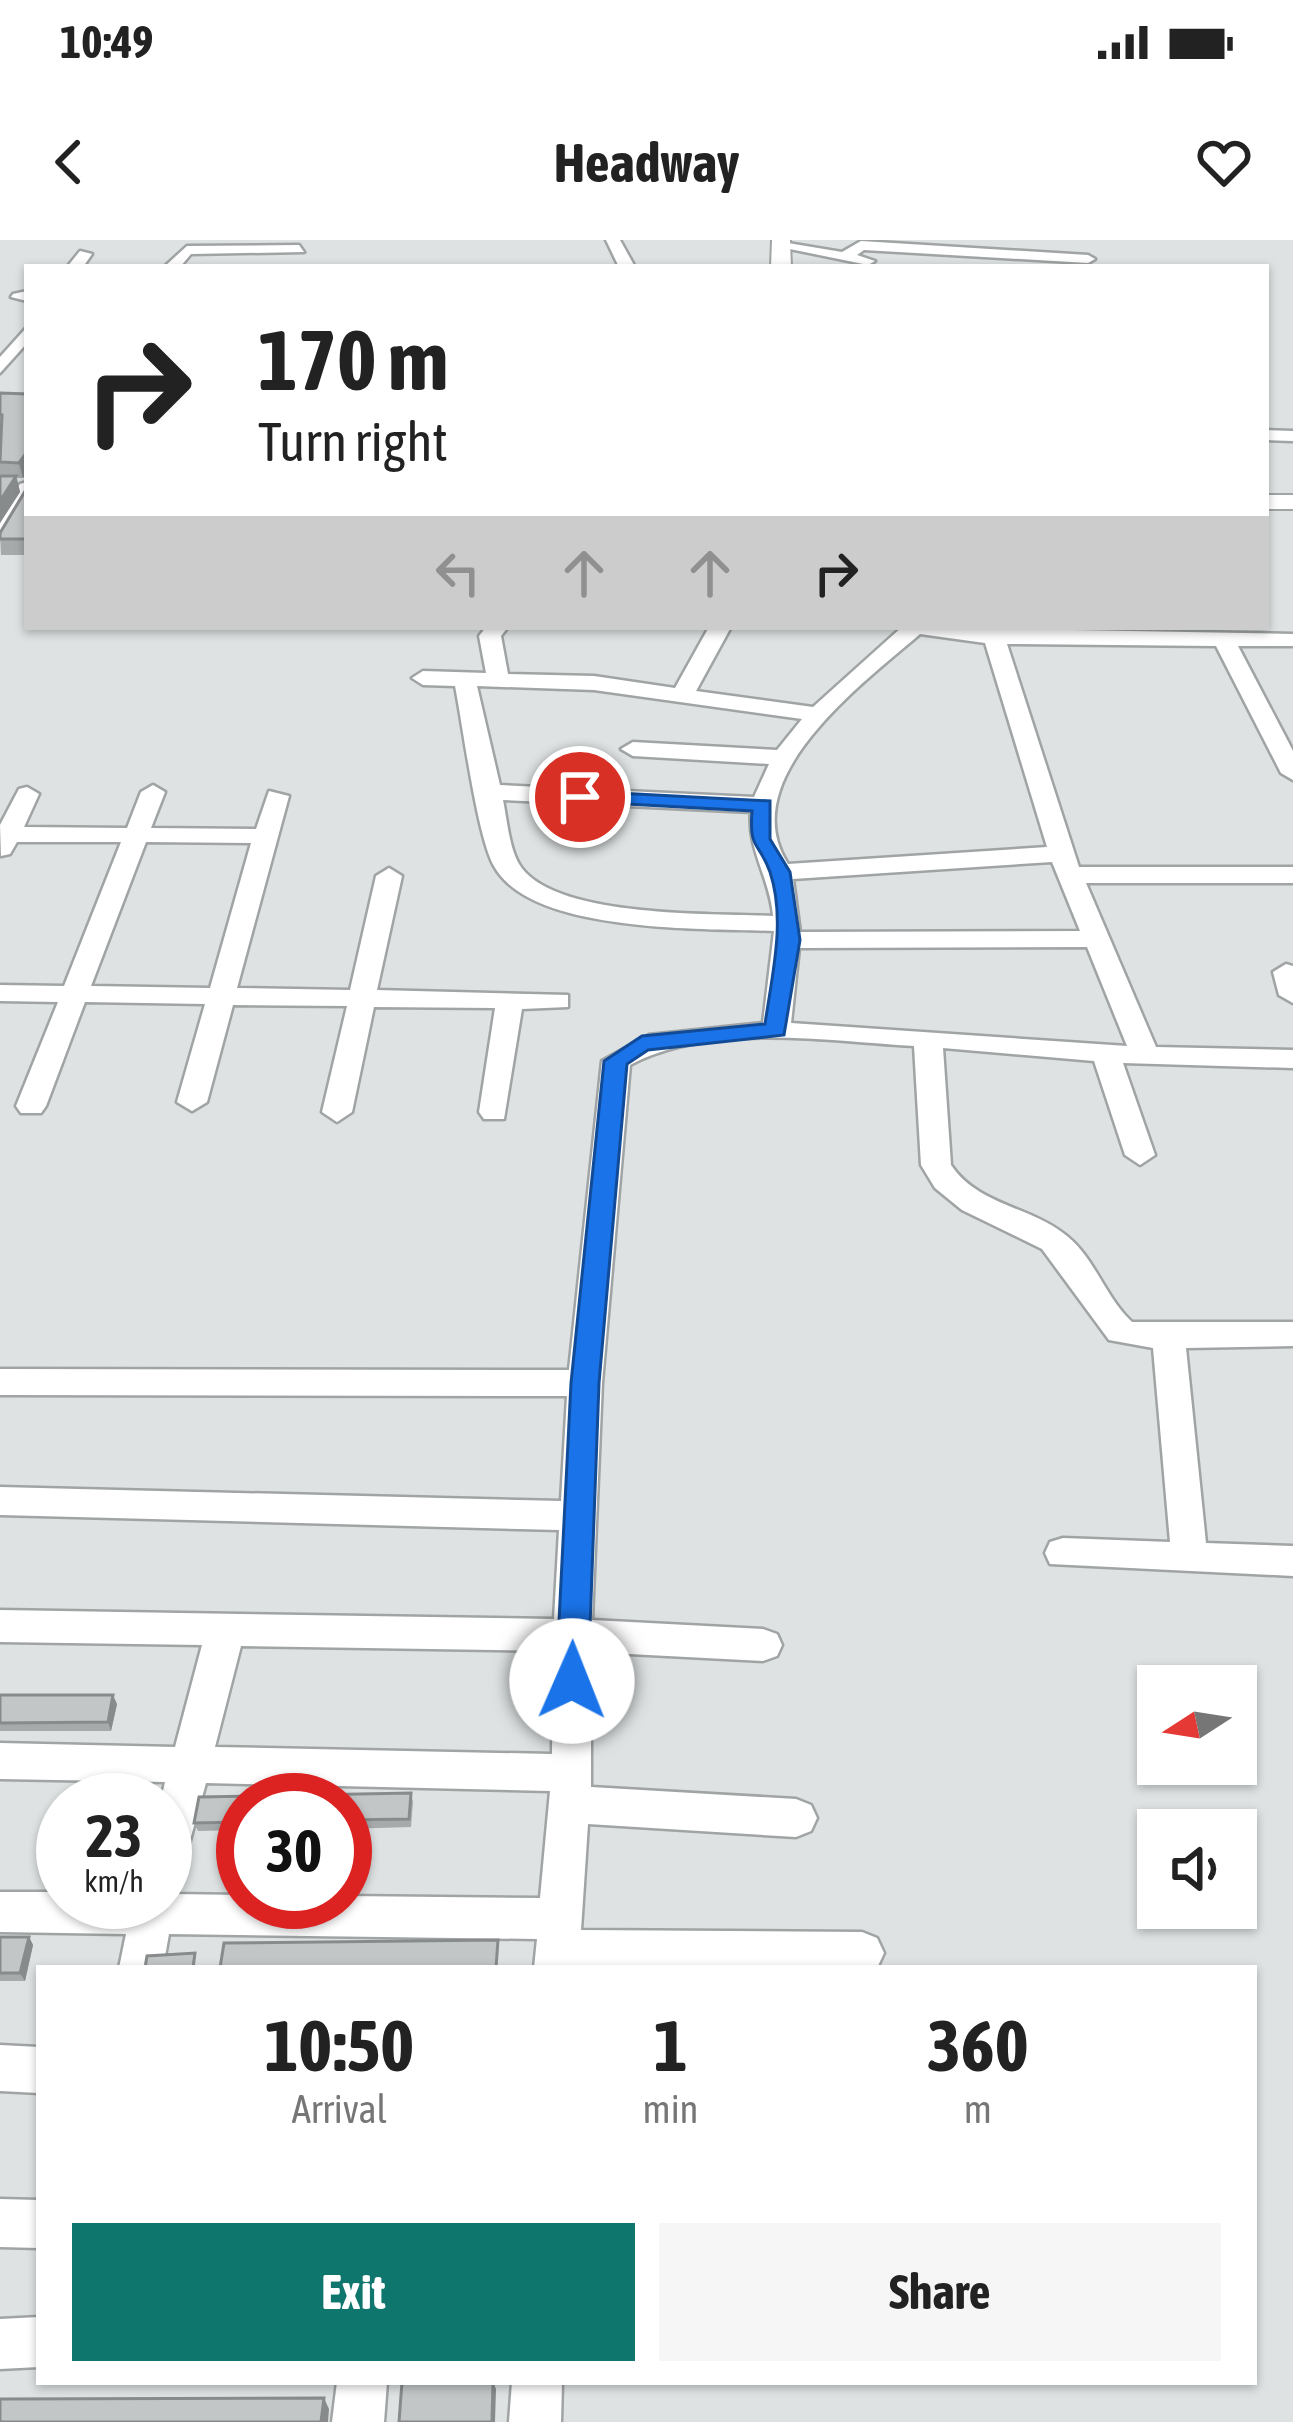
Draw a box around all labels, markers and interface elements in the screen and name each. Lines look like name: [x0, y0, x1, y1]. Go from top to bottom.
text: 10:49: [60, 16, 154, 68]
icon: back: [36, 129, 102, 195]
icon: heart: [1191, 129, 1257, 195]
text: Headway: [554, 132, 739, 193]
icon: right: [60, 312, 216, 468]
text: 170 m: [258, 312, 448, 408]
text: Turn right: [258, 411, 448, 472]
icon: left: [425, 540, 491, 606]
icon: ahead: [551, 540, 617, 606]
icon: ahead: [677, 540, 743, 606]
icon: right: [803, 540, 869, 606]
pin: [529, 746, 631, 848]
icon: arrive: [547, 764, 613, 830]
position arrow: [509, 1618, 635, 1744]
north arrow: [1137, 1665, 1257, 1785]
map controls: [1137, 1665, 1257, 1929]
speed limit sign: 30: [216, 1773, 372, 1929]
text: 23: [86, 1801, 142, 1870]
button: sound: [1137, 1809, 1257, 1929]
text: km/h: [84, 1864, 144, 1898]
text: 10:50: [264, 2004, 414, 2086]
text: 1: [654, 2004, 687, 2086]
text: 360: [927, 2004, 1029, 2086]
text: Arrival: [292, 2087, 387, 2131]
text: min: [643, 2087, 699, 2131]
text: m: [964, 2087, 992, 2131]
button: Exit: [72, 2223, 635, 2361]
button: Share: [659, 2223, 1221, 2361]

